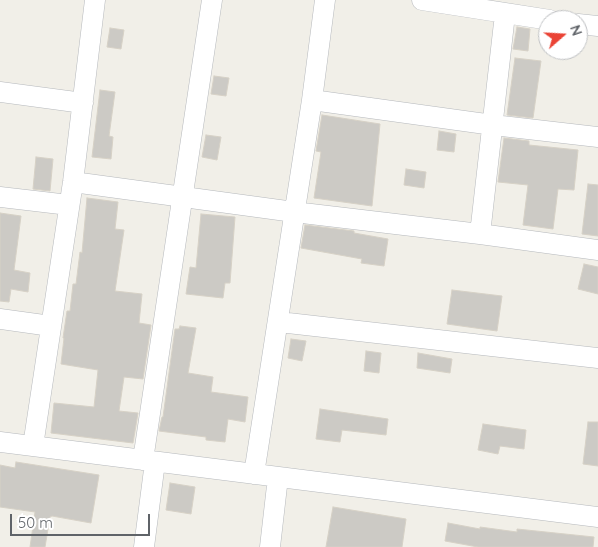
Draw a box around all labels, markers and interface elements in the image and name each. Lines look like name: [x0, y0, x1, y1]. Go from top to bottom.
north arrow: [538, 10, 588, 60]
text: N: [566, 23, 586, 38]
scale bar: [12, 504, 152, 536]
text: 50 m: [18, 513, 53, 532]

